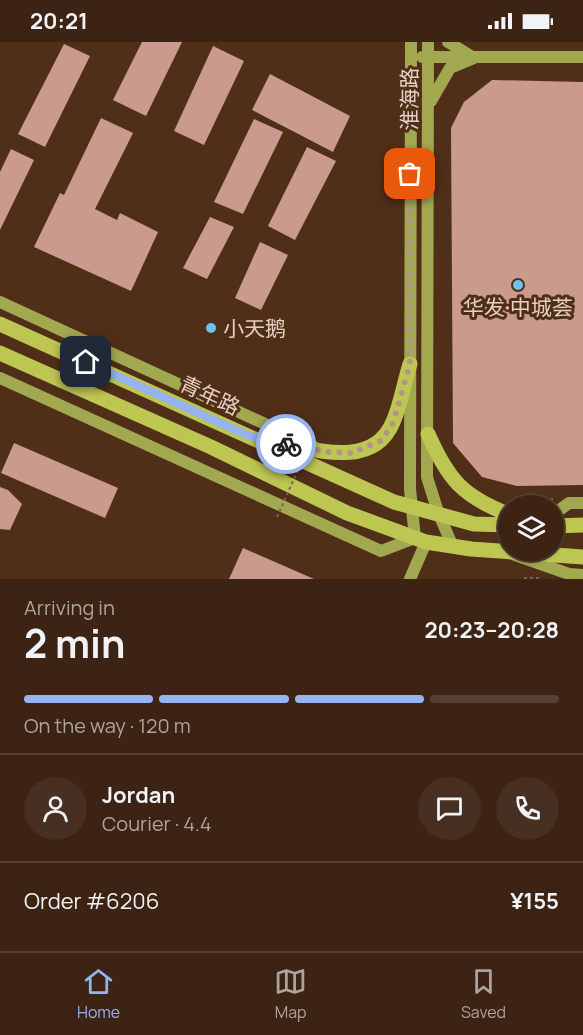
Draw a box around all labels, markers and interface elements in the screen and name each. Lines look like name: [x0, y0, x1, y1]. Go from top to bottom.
text: 20:21: [30, 6, 88, 36]
street label: 淮海路: [395, 68, 423, 131]
pin: [384, 148, 435, 199]
icon: bag: [393, 157, 426, 190]
marker: 华发·中城荟: [511, 278, 525, 292]
place label: 华发·中城荟: [463, 293, 573, 321]
place label: 小天鹅: [223, 314, 286, 342]
marker: 小天鹅: [204, 321, 218, 335]
pin: [60, 336, 111, 387]
icon: home: [69, 345, 102, 378]
street label: 青年路: [176, 369, 244, 421]
courier: [256, 414, 316, 474]
icon: bike: [270, 428, 303, 461]
map controls: [498, 495, 564, 561]
button: layers: [498, 495, 564, 561]
text: Arriving in: [24, 594, 115, 621]
text: 20:23–20:28: [424, 615, 559, 645]
text: 2 min: [24, 616, 125, 670]
text: On the way · 120 m: [24, 712, 191, 739]
button: person: [24, 777, 87, 840]
button: chat: [418, 777, 481, 840]
button: phone: [496, 777, 559, 840]
text: Jordan: [102, 780, 175, 810]
text: Courier · 4.4: [102, 810, 212, 837]
text: Order #6206: [24, 886, 159, 916]
text: ¥155: [510, 886, 559, 916]
tab: Home: [77, 965, 120, 1023]
tab: Map: [274, 965, 307, 1023]
tab: Saved: [461, 965, 506, 1023]

